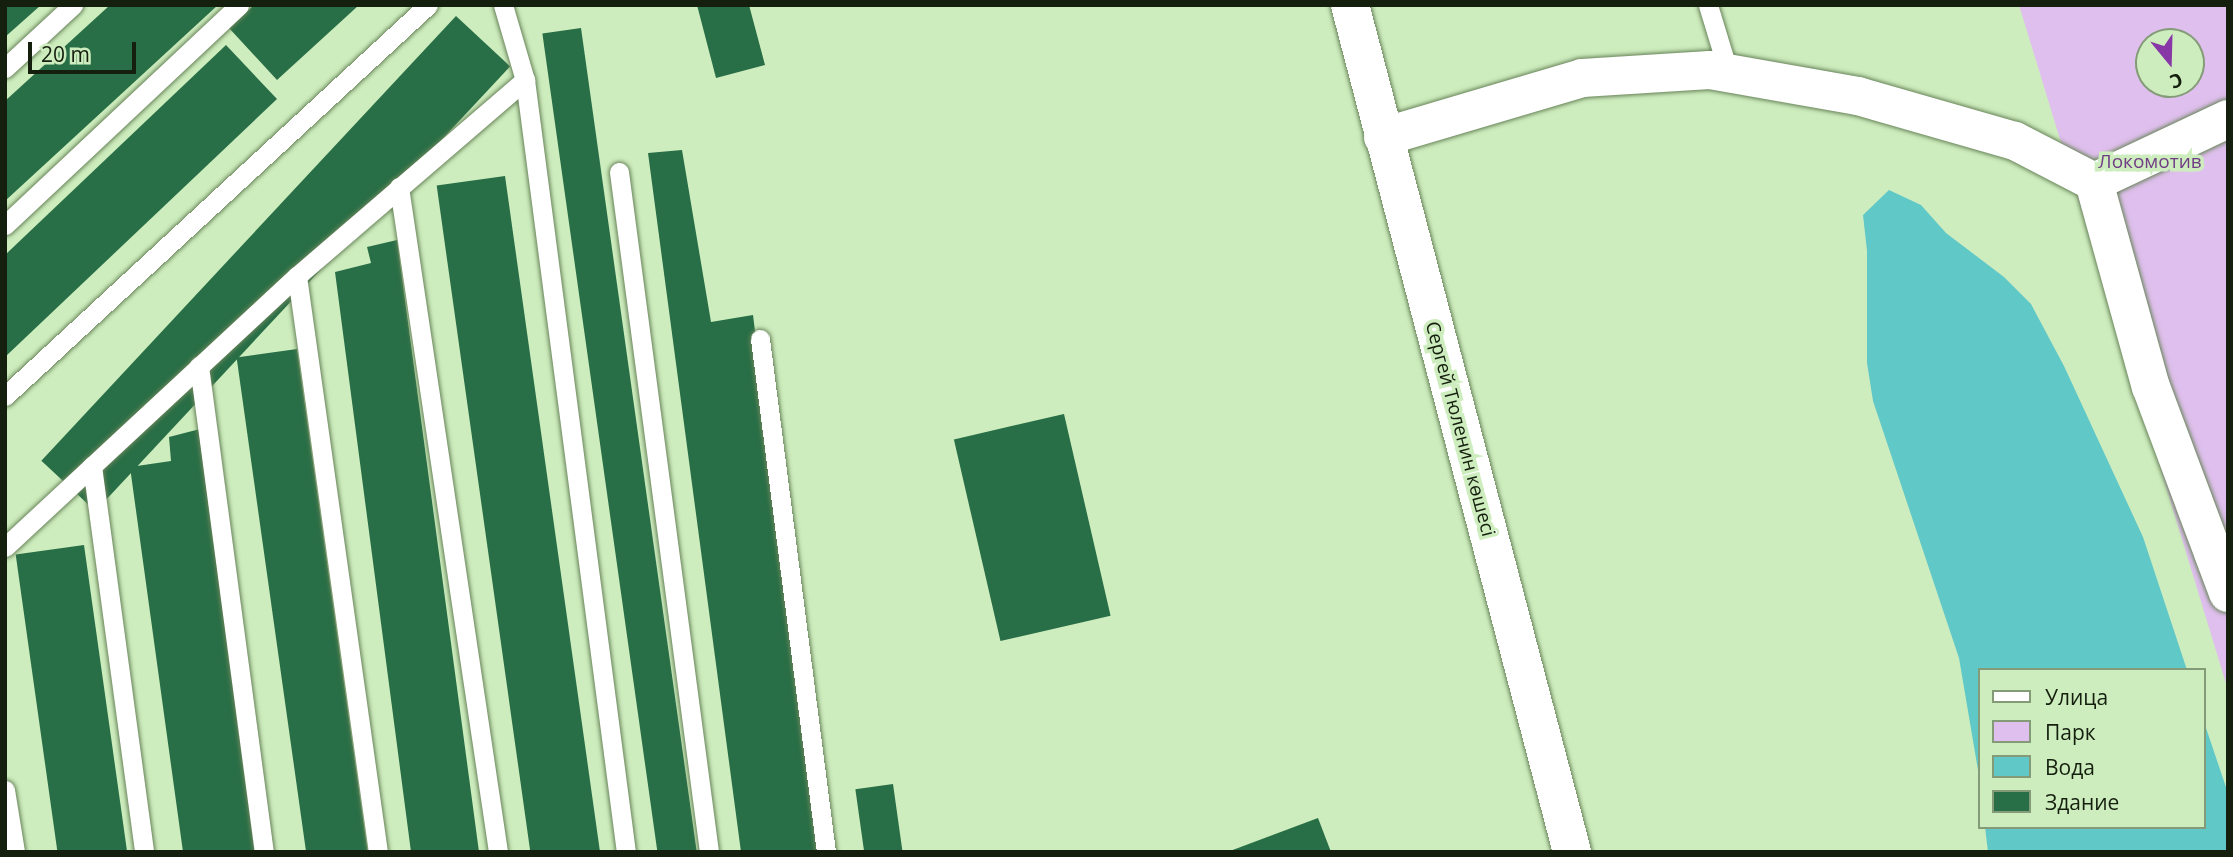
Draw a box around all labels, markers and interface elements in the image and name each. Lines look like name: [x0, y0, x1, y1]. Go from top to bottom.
scale bar: [32, 28, 140, 72]
north arrow: [2135, 28, 2205, 98]
text: 20 m: [41, 40, 90, 68]
text: С: [2166, 67, 2186, 95]
park label: Локомотив: [2098, 151, 2202, 173]
street label: Сергей Тюленин көшесі: [1420, 319, 1500, 539]
legend: [1978, 668, 2205, 829]
text: Улица: [2045, 683, 2108, 711]
text: Парк: [2045, 718, 2096, 746]
text: Вода: [2045, 753, 2095, 781]
text: Здание: [2045, 788, 2119, 816]

